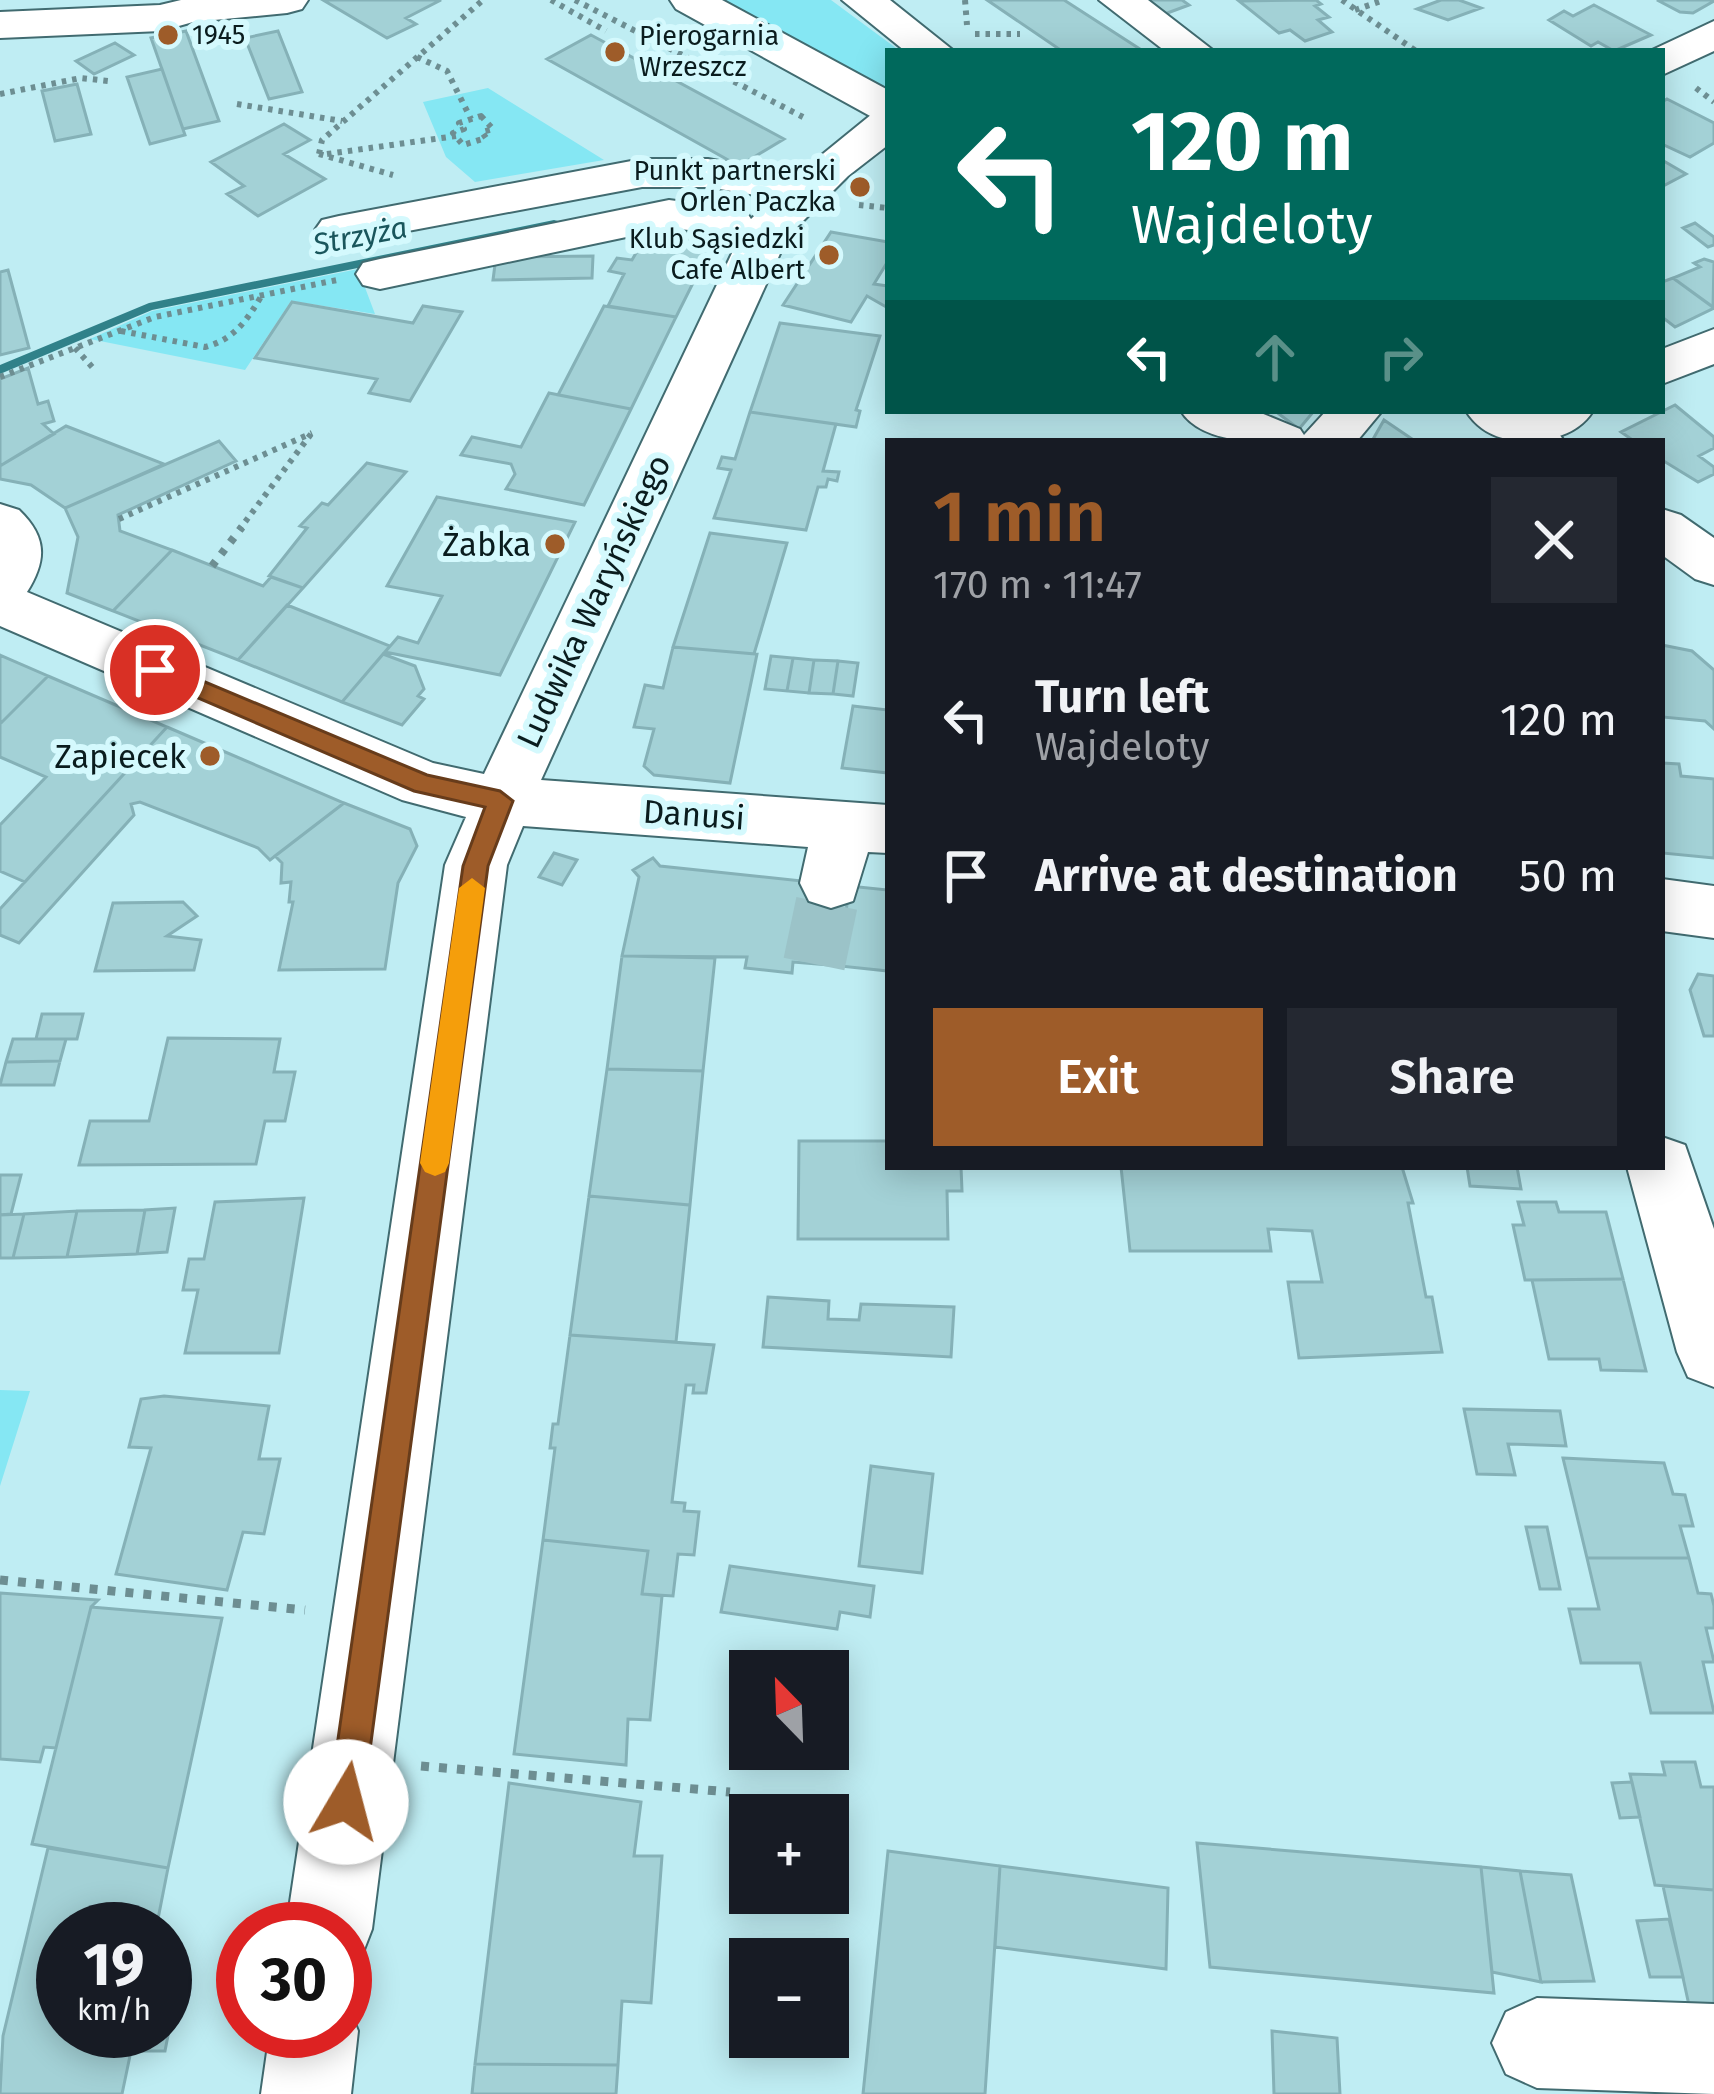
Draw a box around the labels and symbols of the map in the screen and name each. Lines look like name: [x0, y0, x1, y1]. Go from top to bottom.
place label: 1945: [192, 19, 245, 51]
place label: Pierogarnia Wrzeszcz: [639, 20, 779, 83]
marker: 1945: [155, 22, 181, 48]
marker: Pierogarnia Wrzeszcz: [602, 39, 628, 65]
place label: Punkt partnerski Orlen Paczka: [634, 155, 836, 218]
marker: Punkt partnerski Orlen Paczka: [847, 174, 873, 200]
water label: Strzyża: [309, 209, 410, 263]
place label: Klub Sąsiedzki Cafe Albert: [629, 223, 805, 286]
marker: Klub Sąsiedzki Cafe Albert: [816, 242, 842, 268]
street label: Ludwika Waryńskiego: [508, 448, 679, 754]
place label: Żabka: [442, 525, 531, 565]
marker: Żabka: [542, 531, 568, 557]
pin: [104, 619, 206, 721]
place label: Zapiecek: [54, 737, 186, 777]
marker: Zapiecek: [197, 743, 223, 769]
street label: Danusi: [642, 791, 746, 839]
north arrow: [729, 1650, 849, 1770]
position arrow: [283, 1739, 409, 1865]
speed limit sign: 30: [216, 1902, 372, 2058]

